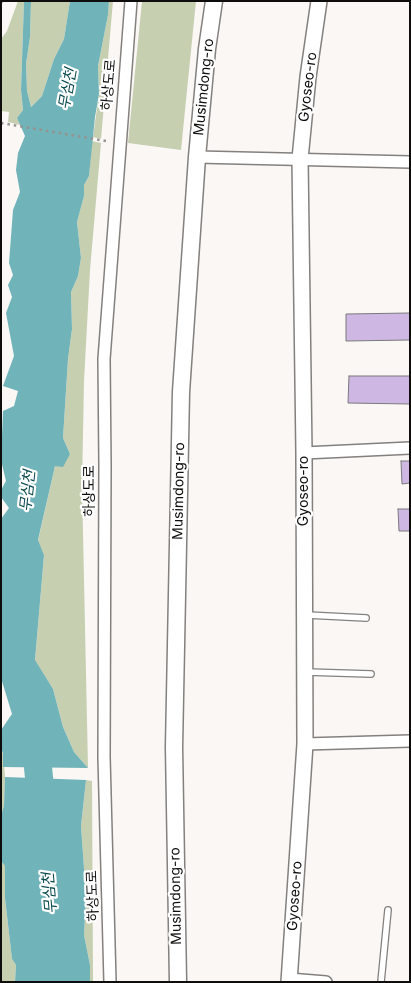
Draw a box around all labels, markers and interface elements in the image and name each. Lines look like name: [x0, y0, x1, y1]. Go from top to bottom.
street label: Musimdong-ro: [191, 38, 217, 136]
street label: Gyoseo-ro: [295, 51, 321, 123]
street label: 하상도로: [98, 59, 120, 111]
water label: 무심천: [56, 67, 80, 111]
street label: Musimdong-ro: [170, 442, 188, 540]
street label: Gyoseo-ro: [296, 456, 312, 526]
street label: 하상도로: [82, 465, 98, 517]
water label: 무심천: [17, 469, 39, 513]
street label: Musimdong-ro: [167, 847, 185, 945]
street label: Gyoseo-ro: [284, 860, 306, 932]
street label: 하상도로: [84, 870, 102, 922]
water label: 무심천: [39, 872, 61, 914]

